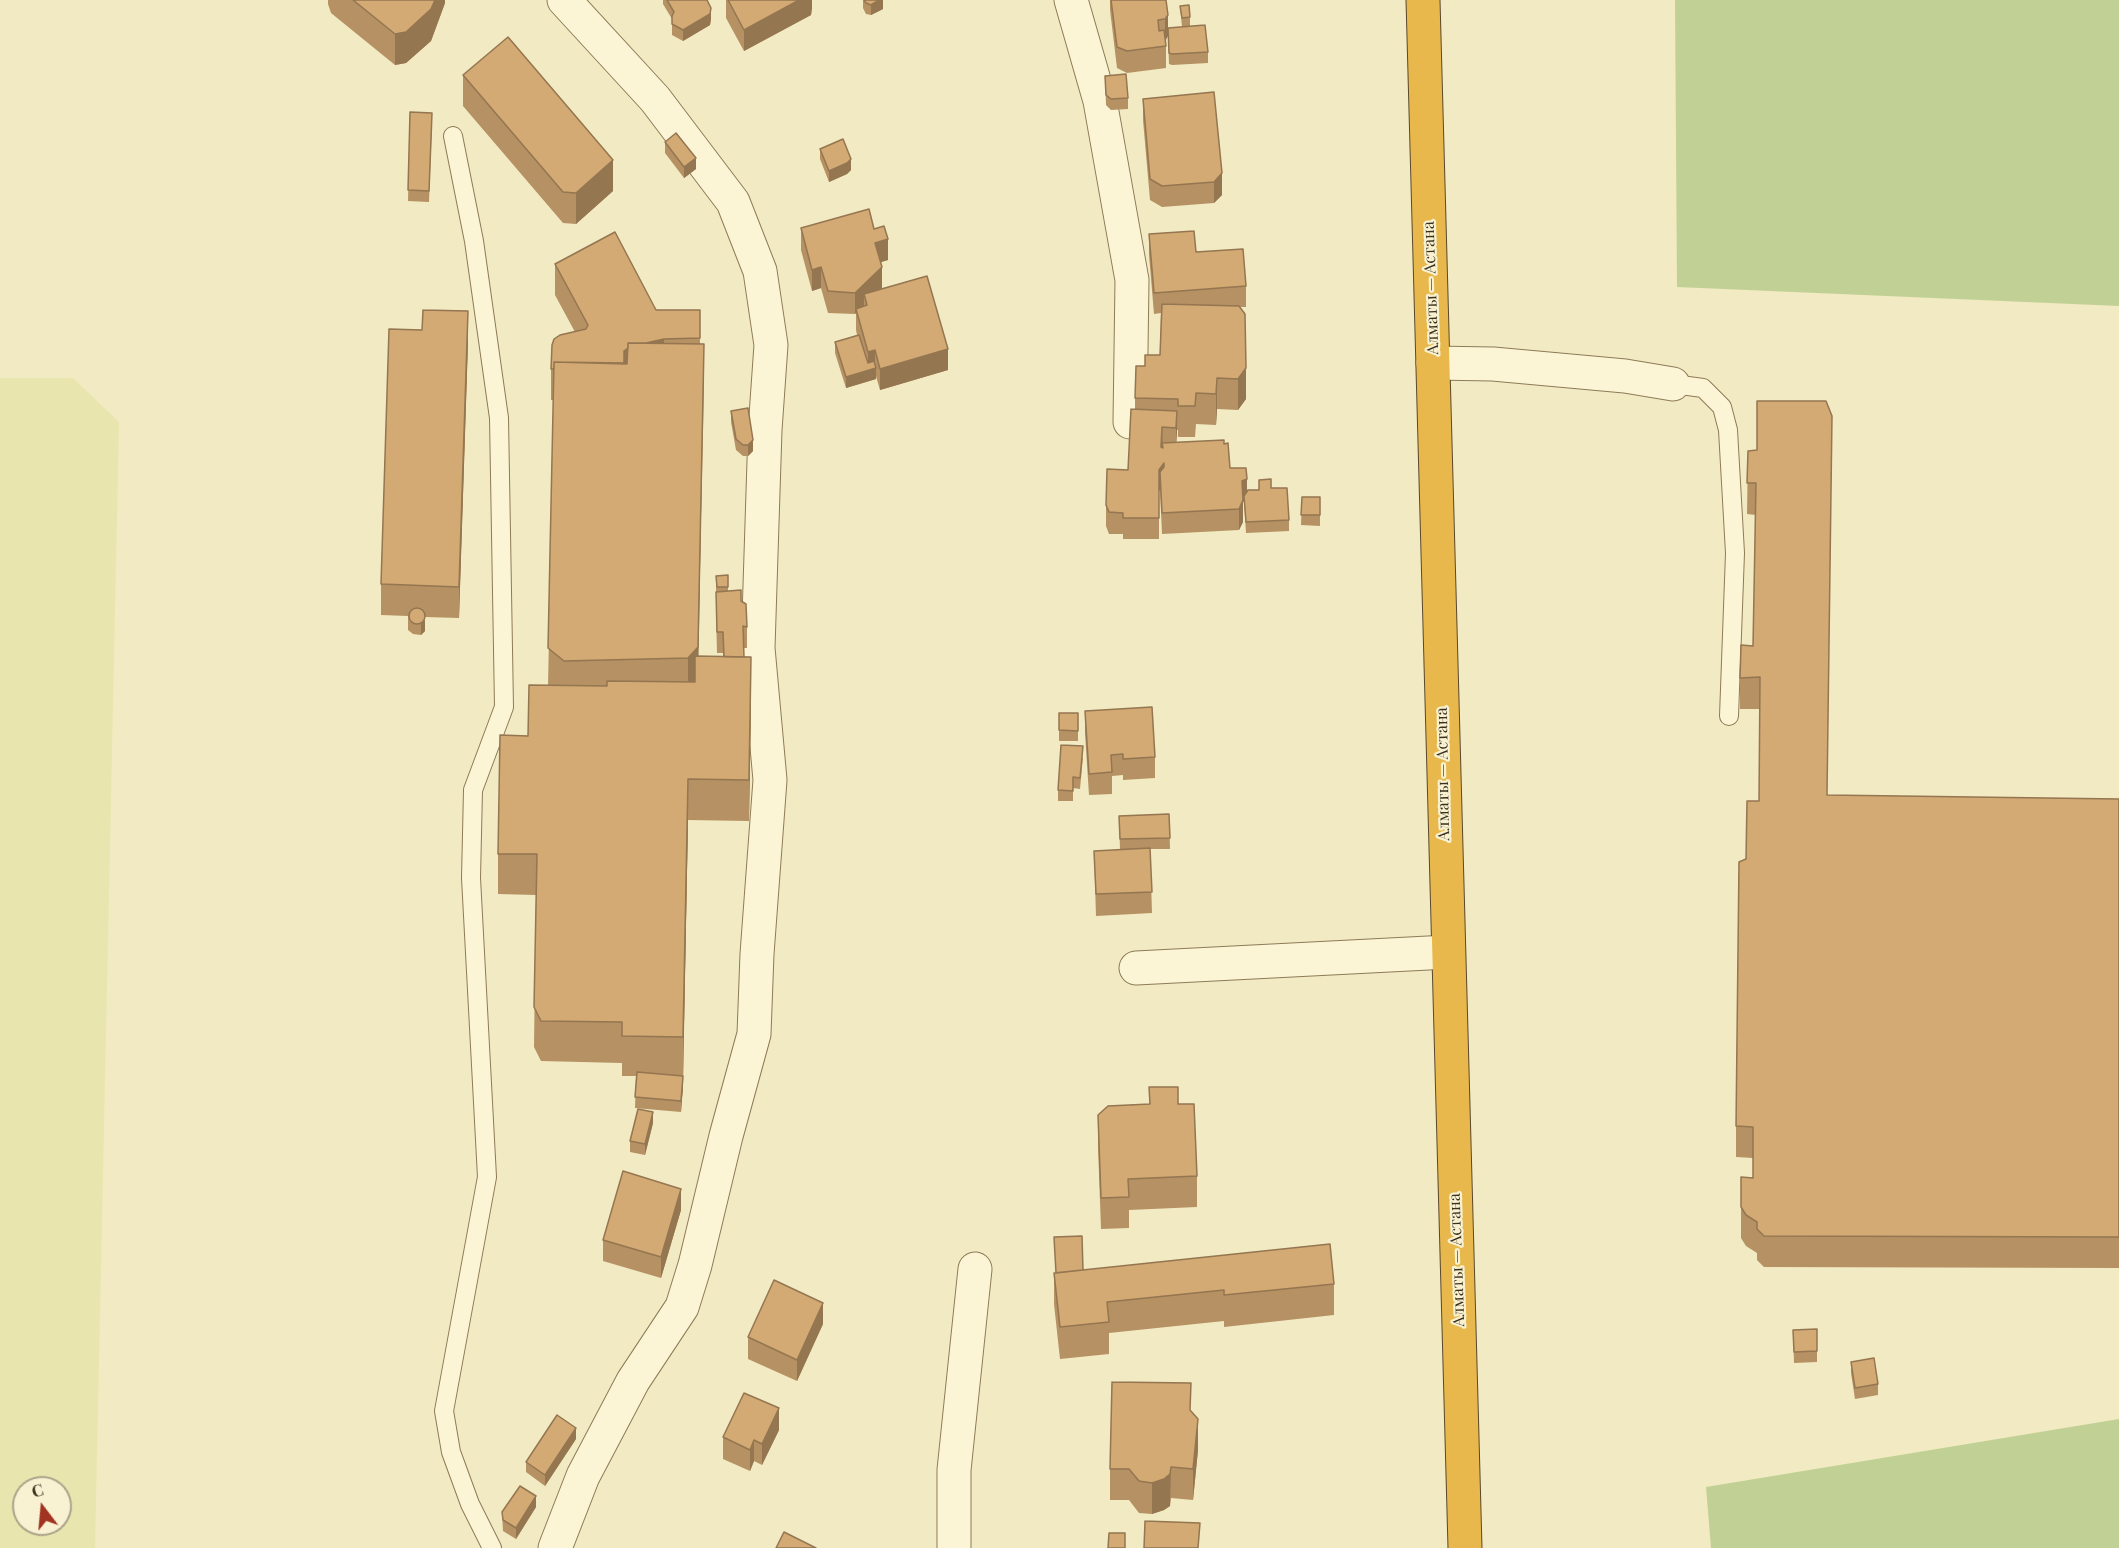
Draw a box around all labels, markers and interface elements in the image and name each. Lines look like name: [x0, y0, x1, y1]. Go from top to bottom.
street label: Алматы — Астана: [1419, 221, 1443, 355]
street label: Алматы — Астана: [1432, 707, 1454, 841]
street label: Алматы — Астана: [1445, 1193, 1469, 1327]
north arrow: [12, 1476, 72, 1536]
text: С: [29, 1478, 46, 1502]

